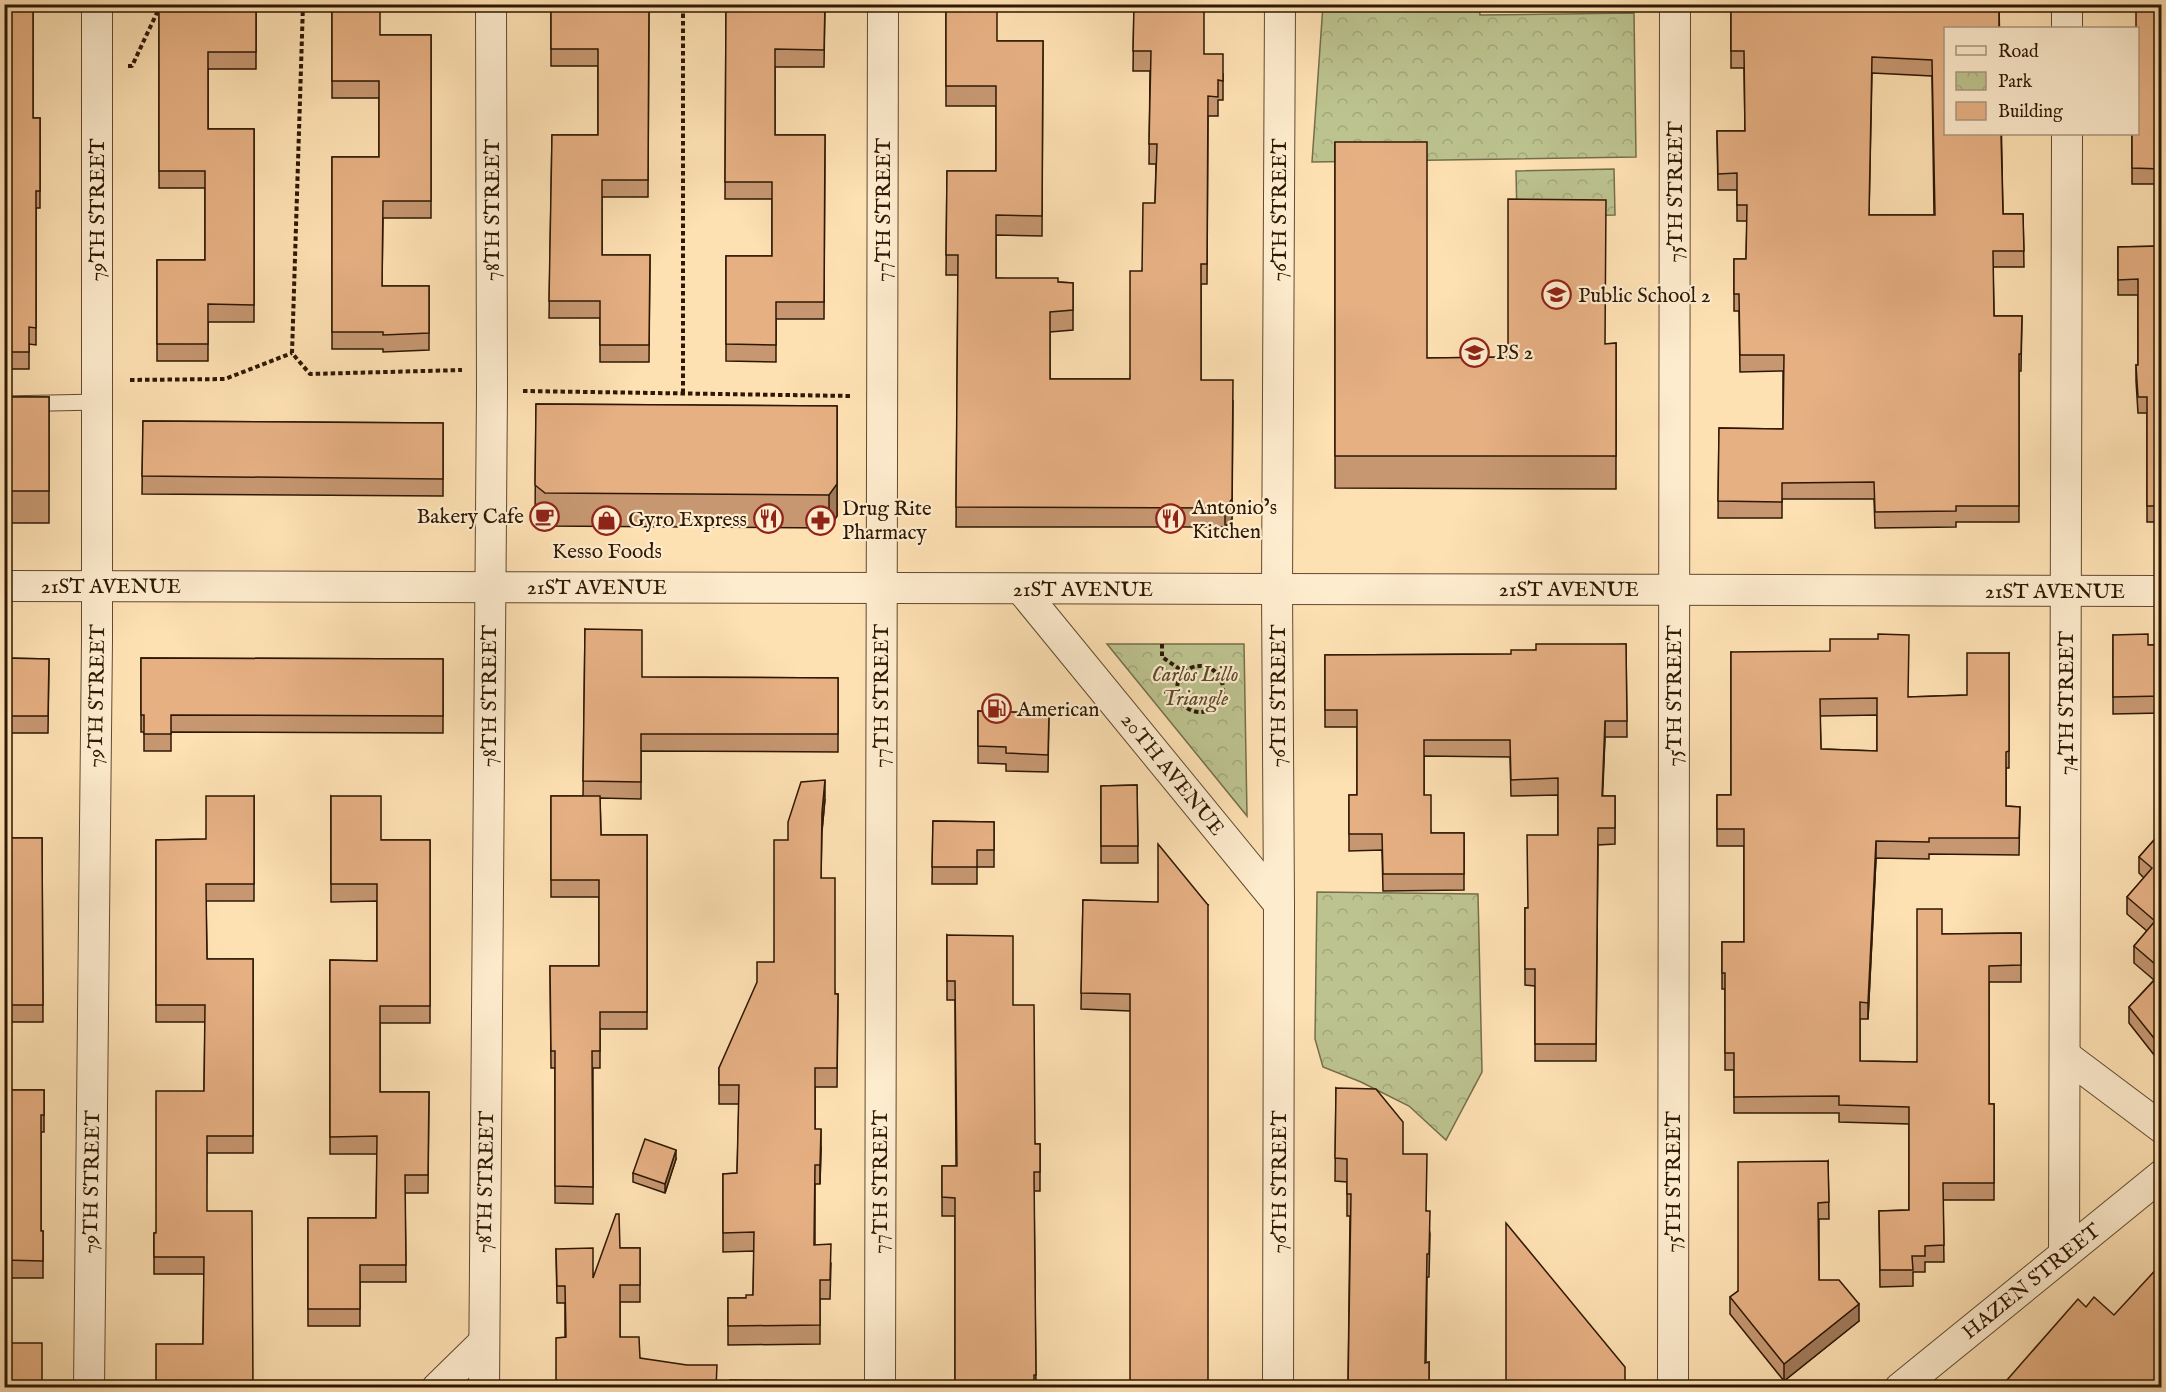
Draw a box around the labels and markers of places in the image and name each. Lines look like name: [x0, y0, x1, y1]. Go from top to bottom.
school or university icon: Public School 2: [1541, 279, 1573, 311]
place label: Public School 2: [1578, 283, 1711, 310]
school or university icon: PS 2: [1459, 336, 1491, 368]
place label: PS 2: [1496, 340, 1533, 367]
place label: Antonio’s Kitchen: [1191, 495, 1277, 546]
place label: Drug Rite Pharmacy: [842, 496, 932, 547]
cafe icon: Bakery Cafe: [529, 500, 561, 532]
restaurant icon: Gyro Express: [752, 503, 784, 535]
restaurant icon: Antonio’s Kitchen: [1155, 503, 1187, 535]
place label: Bakery Cafe: [416, 504, 524, 531]
shop icon: Kesso Foods: [591, 504, 623, 536]
pharmacy icon: Drug Rite Pharmacy: [805, 504, 837, 536]
place label: Gyro Express: [628, 507, 747, 534]
place label: Kesso Foods: [552, 539, 662, 566]
fuel station icon: American: [980, 693, 1012, 725]
place label: American: [1016, 697, 1100, 724]

